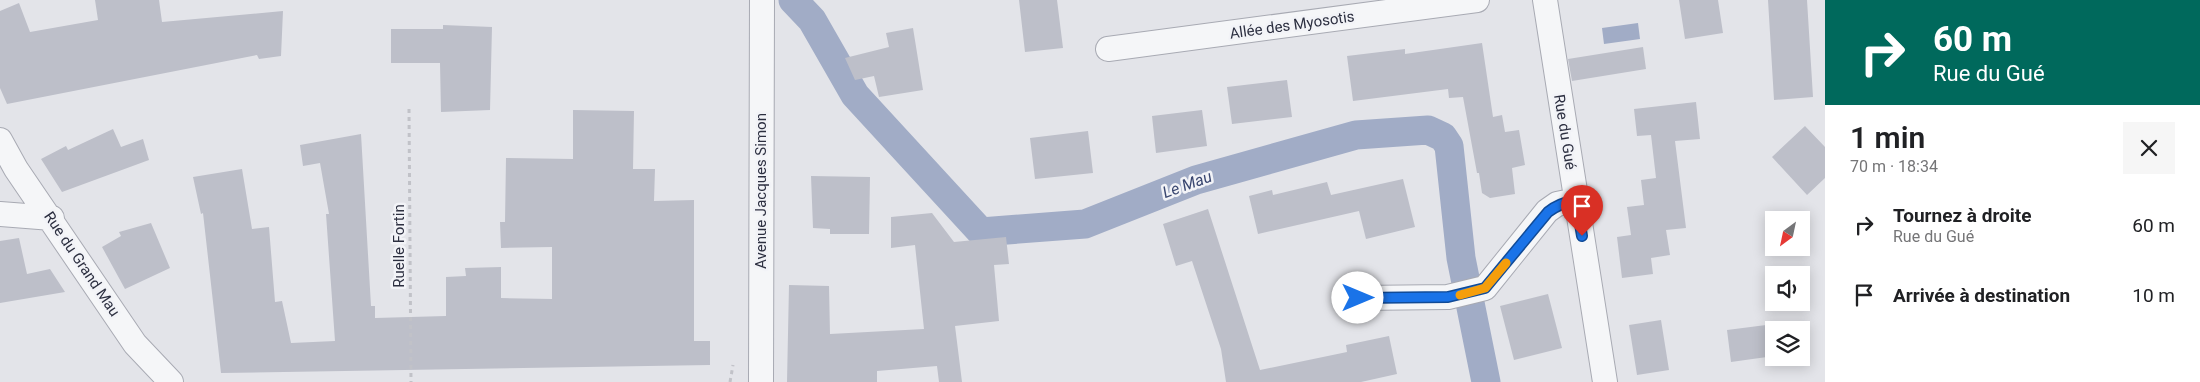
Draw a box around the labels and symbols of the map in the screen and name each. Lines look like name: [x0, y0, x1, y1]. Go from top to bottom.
street label: Allée des Myosotis: [1228, 7, 1356, 43]
street label: Rue du Gué: [1550, 93, 1580, 171]
street label: Avenue Jacques Simon: [752, 113, 770, 269]
water label: Le Mau: [1160, 167, 1215, 202]
pin: [1561, 185, 1603, 236]
street label: Ruelle Fortin: [390, 204, 408, 288]
street label: Rue du Grand Mau: [40, 208, 124, 320]
north arrow: [1765, 211, 1810, 256]
position arrow: [1331, 271, 1383, 323]

